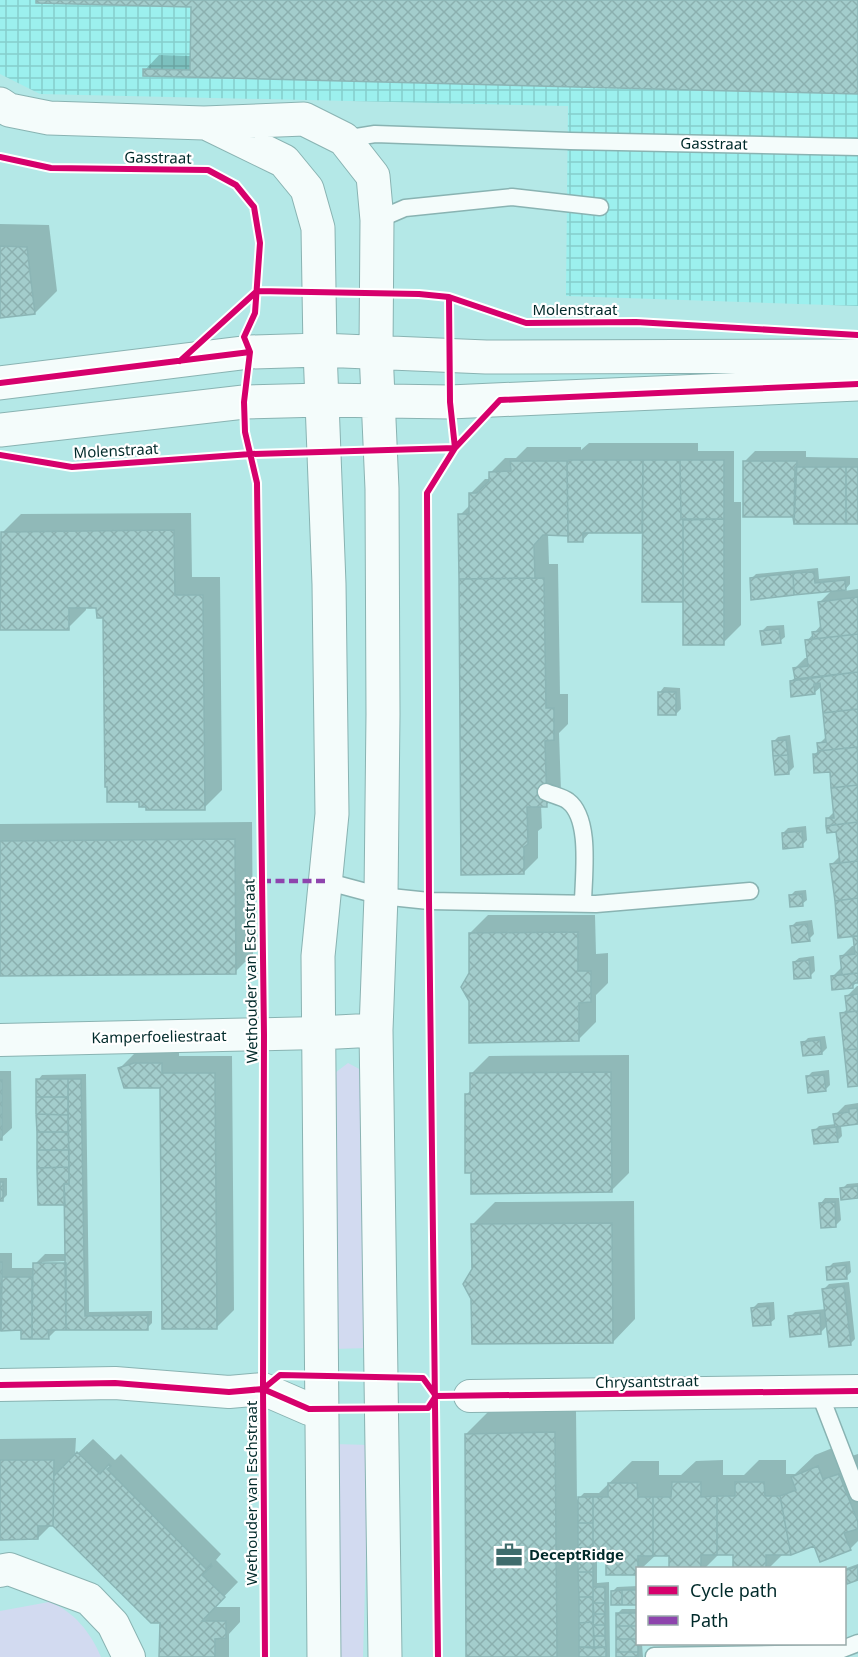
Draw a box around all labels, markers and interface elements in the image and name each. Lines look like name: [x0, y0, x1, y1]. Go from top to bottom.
street label: Gasstraat: [680, 132, 748, 154]
street label: Gasstraat: [124, 146, 192, 168]
street label: Molenstraat: [532, 299, 618, 319]
street label: Molenstraat: [73, 438, 160, 462]
street label: Wethouder van Eschstraat: [238, 878, 262, 1064]
street label: Kamperfoeliestraat: [91, 1025, 227, 1047]
street label: Chrysantstraat: [595, 1370, 700, 1392]
street label: Wethouder van Eschstraat: [241, 1400, 261, 1585]
office icon: DeceptRidge: [494, 1540, 524, 1570]
place label: DeceptRidge: [529, 1544, 624, 1564]
legend: [636, 1567, 846, 1645]
text: Cycle path: [690, 1578, 777, 1602]
text: Path: [690, 1608, 729, 1632]

